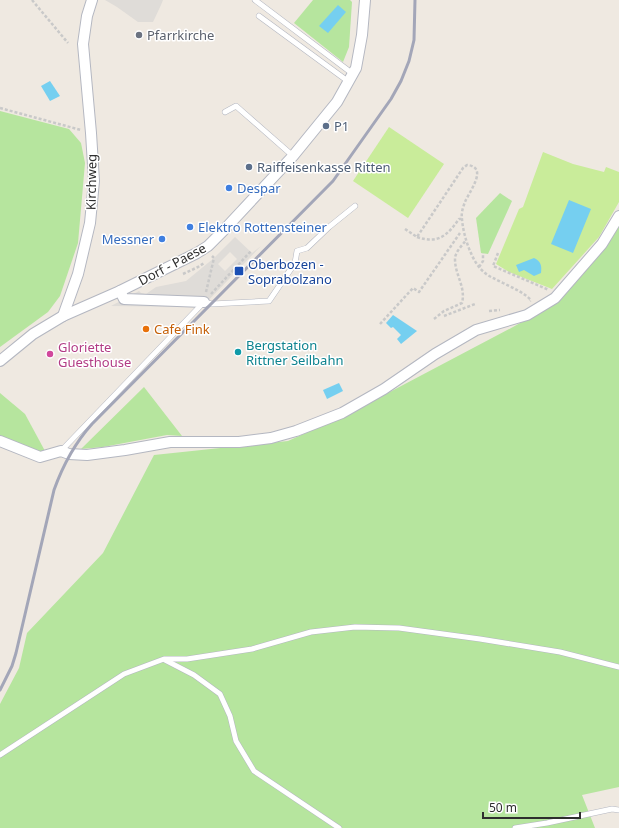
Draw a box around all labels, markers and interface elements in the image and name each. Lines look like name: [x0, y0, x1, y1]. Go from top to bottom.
place label: Pfarrkirche: [147, 26, 214, 44]
marker: Pfarrkirche: [134, 30, 144, 40]
place label: P1: [334, 117, 349, 135]
marker: P1: [321, 121, 331, 131]
street label: Kirchweg: [82, 154, 100, 210]
place label: Raiffeisenkasse Ritten: [257, 158, 391, 176]
marker: Raiffeisenkasse Ritten: [244, 162, 254, 172]
place label: Despar: [237, 179, 281, 197]
marker: Despar: [224, 183, 234, 193]
place label: Elektro Rottensteiner: [198, 218, 328, 236]
marker: Elektro Rottensteiner: [185, 222, 195, 232]
place label: Messner: [102, 230, 155, 248]
marker: Messner: [157, 234, 167, 244]
street label: Dorf - Paese: [135, 239, 209, 289]
place label: Oberbozen - Soprabolzano: [248, 255, 332, 288]
marker: Oberbozen - Soprabolzano: [233, 265, 245, 277]
place label: Cafe Fink: [154, 320, 210, 338]
marker: Cafe Fink: [141, 324, 151, 334]
place label: Bergstation Rittner Seilbahn: [246, 336, 343, 369]
place label: Gloriette Guesthouse: [58, 338, 131, 371]
marker: Bergstation Rittner Seilbahn: [233, 347, 243, 357]
marker: Gloriette Guesthouse: [45, 349, 55, 359]
scale bar: [483, 794, 580, 820]
text: 50 m: [489, 799, 517, 816]

